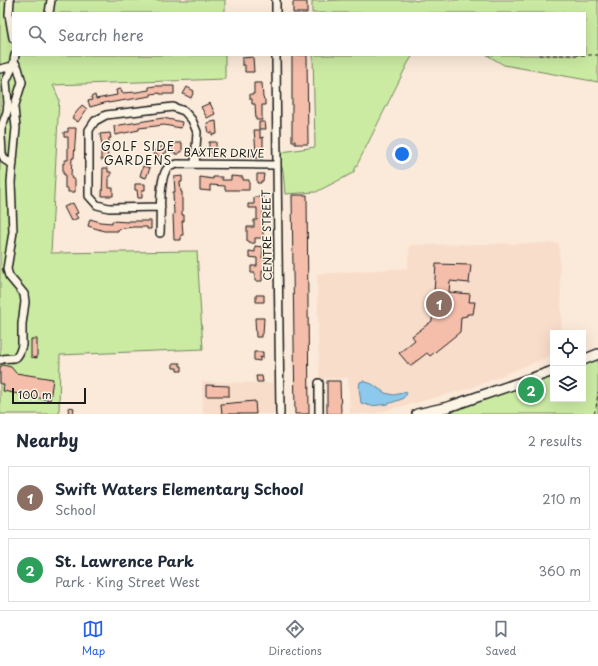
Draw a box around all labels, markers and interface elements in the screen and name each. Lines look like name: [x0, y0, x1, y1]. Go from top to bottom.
search box: [12, 12, 586, 56]
icon: search: [26, 23, 48, 45]
text: Search here: [58, 23, 144, 46]
district label: GOLF SIDE GARDENS: [101, 137, 175, 169]
street label: BAXTER DRIVE: [183, 143, 265, 162]
your location: [392, 144, 412, 164]
street label: CENTRE STREET: [257, 189, 276, 281]
pin: 1: [426, 289, 452, 319]
map controls: [550, 330, 586, 402]
button: locate: [550, 330, 586, 366]
button: layers: [550, 366, 586, 402]
pin: 2: [518, 375, 544, 405]
scale bar: [12, 386, 86, 405]
text: 100 m: [18, 386, 52, 403]
text: Nearby: [16, 427, 78, 453]
text: 2 results: [528, 431, 582, 450]
text: Swift Waters Elementary School: [55, 477, 303, 500]
text: 1: [27, 489, 33, 508]
text: 210 m: [542, 489, 581, 508]
text: School: [55, 500, 96, 519]
text: St. Lawrence Park: [55, 549, 194, 572]
text: 2: [25, 561, 35, 580]
text: 360 m: [538, 561, 581, 580]
text: Park · King Street West: [55, 572, 200, 591]
tab: Map: [82, 618, 105, 659]
tab: Directions: [268, 618, 322, 659]
tab: Saved: [485, 618, 516, 659]

